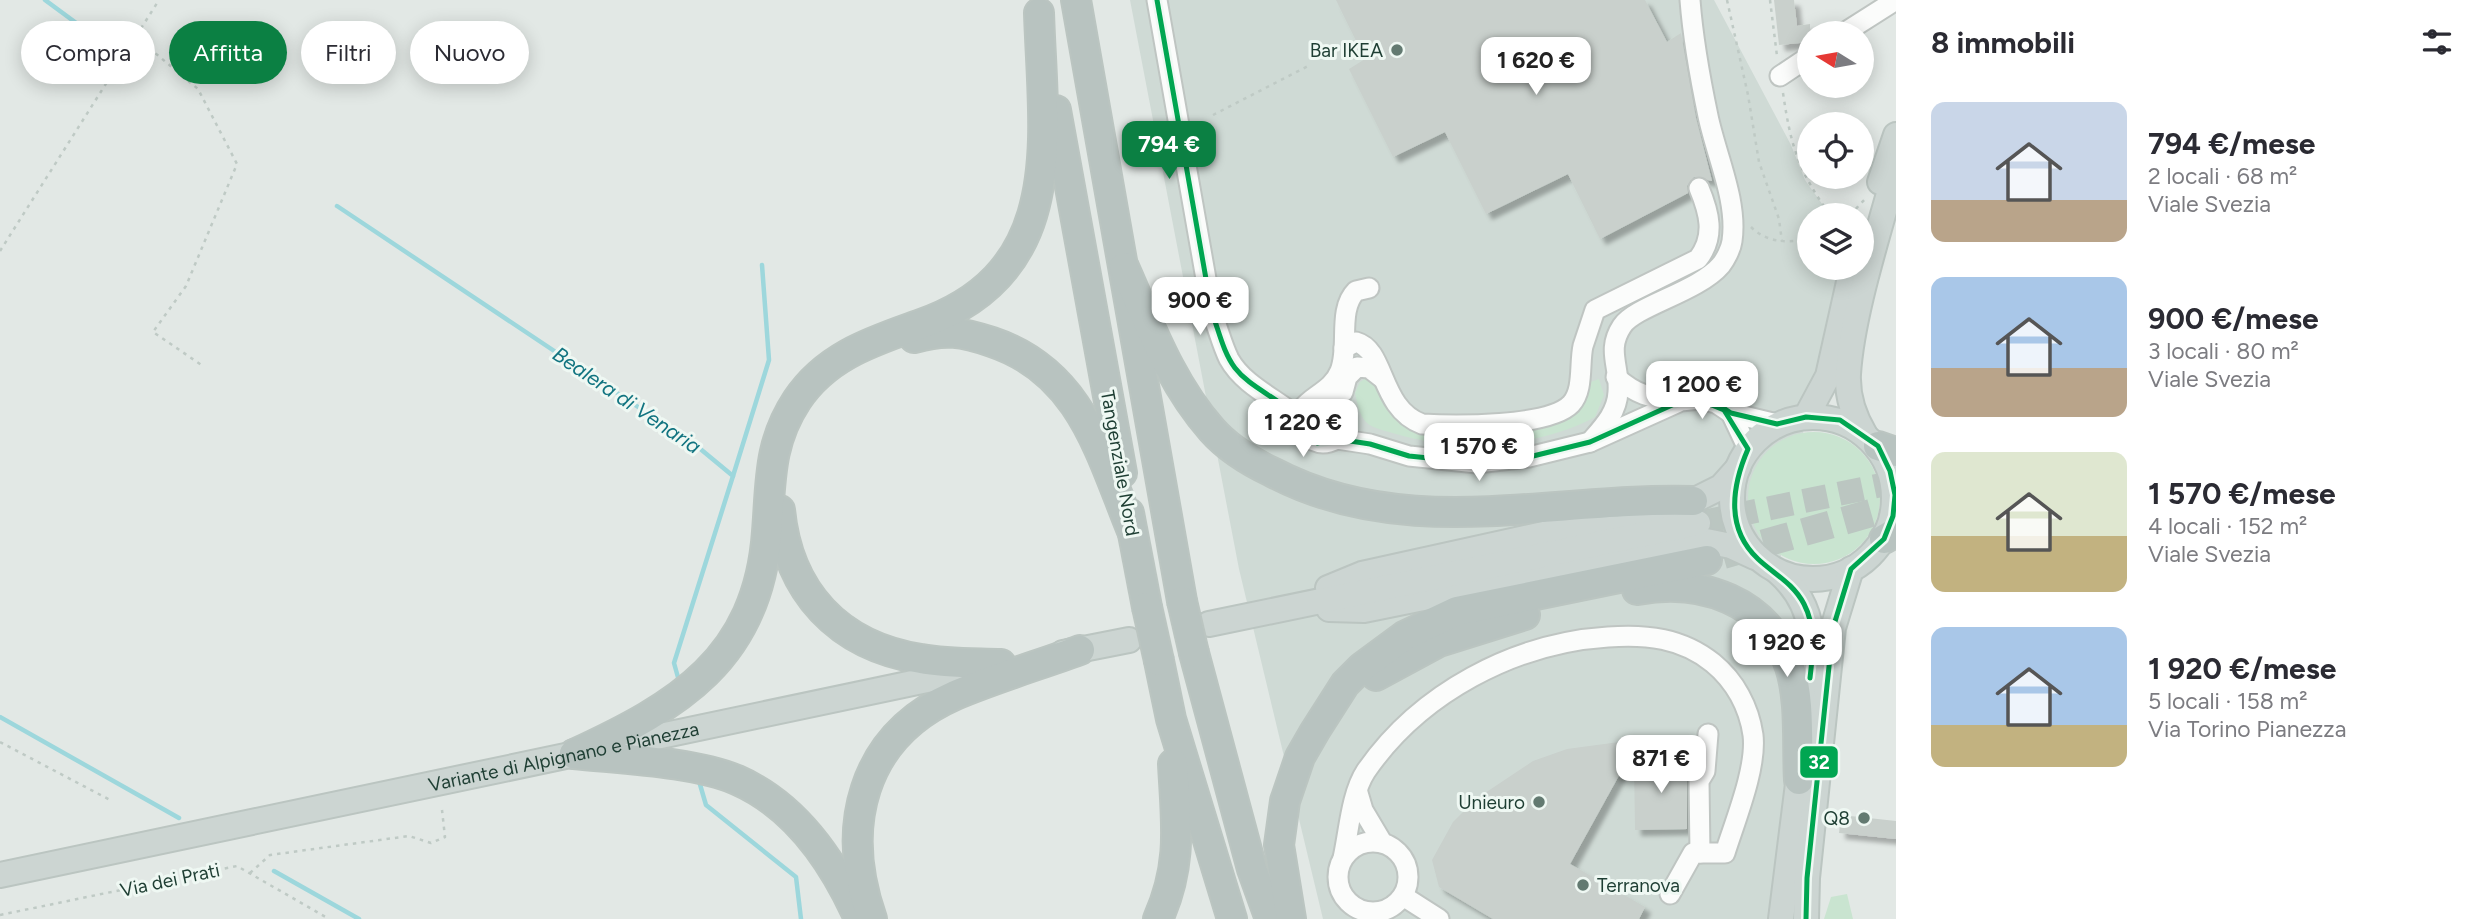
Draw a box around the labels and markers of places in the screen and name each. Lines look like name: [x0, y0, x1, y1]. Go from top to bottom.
pin: 1 620 €: [1471, 38, 1601, 97]
place label: Bar IKEA: [1310, 39, 1383, 62]
marker: Bar IKEA: [1389, 42, 1405, 58]
pin: 794 €: [1120, 122, 1218, 181]
pin: 900 €: [1151, 278, 1249, 337]
pin: 1 200 €: [1637, 362, 1767, 421]
pin: 1 220 €: [1238, 400, 1368, 459]
pin: 1 570 €: [1414, 424, 1544, 483]
pin: 1 920 €: [1722, 620, 1852, 679]
pin: 871 €: [1612, 736, 1710, 795]
place label: Unieuro: [1458, 791, 1525, 814]
marker: Unieuro: [1531, 794, 1547, 810]
place label: Q8: [1824, 807, 1850, 830]
marker: Q8: [1856, 810, 1872, 826]
place label: Terranova: [1597, 874, 1680, 897]
marker: Terranova: [1575, 877, 1591, 893]

